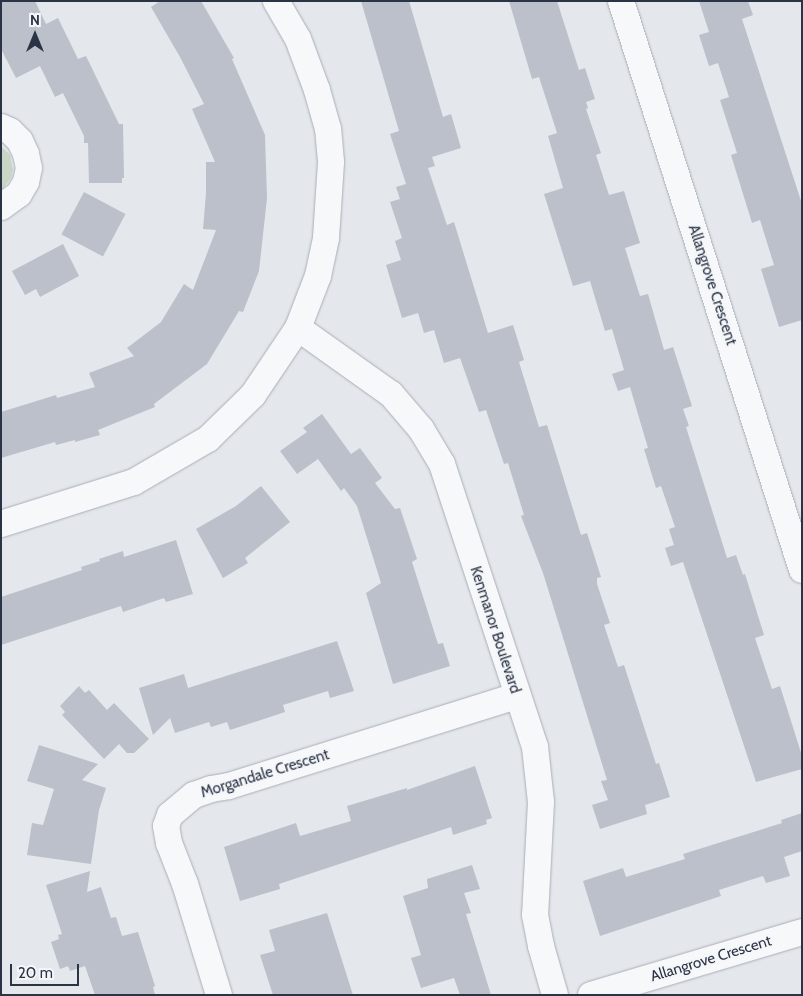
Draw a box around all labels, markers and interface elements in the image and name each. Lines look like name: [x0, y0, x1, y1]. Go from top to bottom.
north arrow: [10, 10, 60, 60]
text: N: [30, 11, 40, 29]
street label: Allangrove Crescent: [684, 223, 740, 347]
street label: Kenmanor Boulevard: [466, 564, 524, 696]
street label: Morgandale Crescent: [199, 746, 331, 802]
street label: Allangrove Crescent: [648, 932, 774, 986]
scale bar: [12, 954, 81, 986]
text: 20 m: [18, 964, 53, 982]

